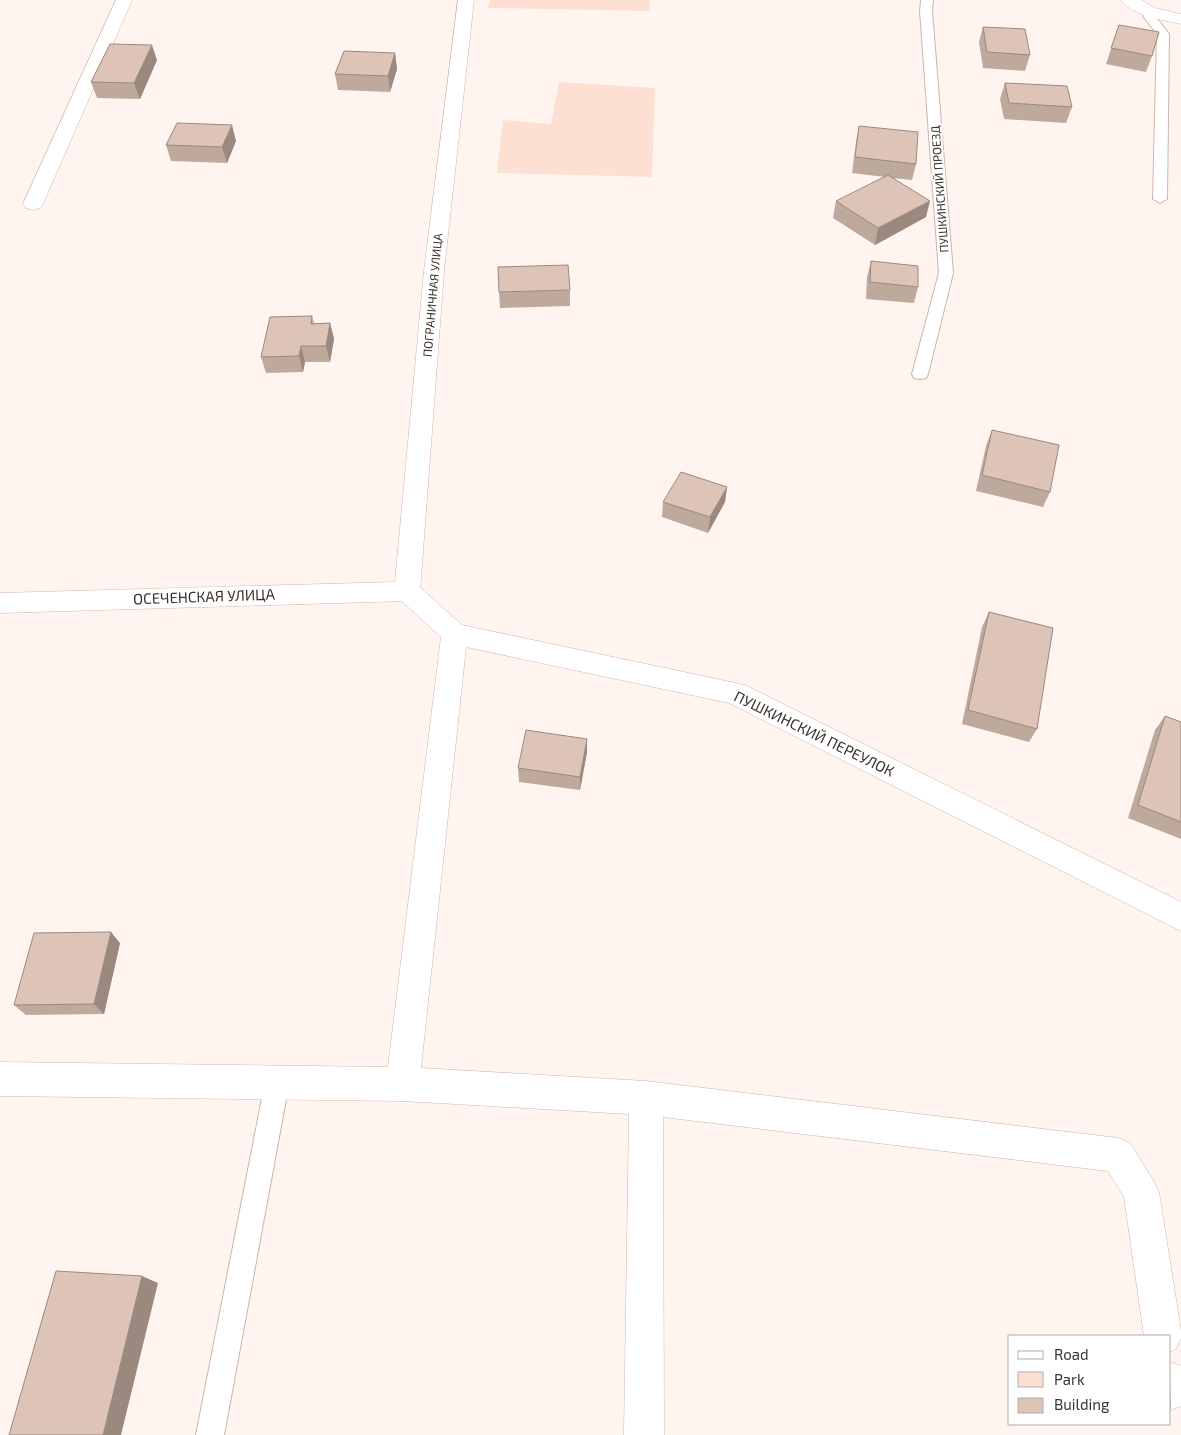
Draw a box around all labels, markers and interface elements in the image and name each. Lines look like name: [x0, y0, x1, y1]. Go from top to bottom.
street label: ПУШКИНСКИЙ ПРОЕЗД: [928, 125, 950, 253]
street label: ПОГРАНИЧНАЯ УЛИЦА: [420, 232, 444, 357]
street label: ОСЕЧЕНСКАЯ УЛИЦА: [133, 585, 276, 607]
street label: ПУШКИНСКИЙ ПЕРЕУЛОК: [732, 687, 897, 780]
legend: [1008, 1335, 1171, 1425]
text: Road: [1054, 1345, 1089, 1363]
text: Park: [1054, 1370, 1085, 1388]
text: Building: [1054, 1395, 1110, 1413]

